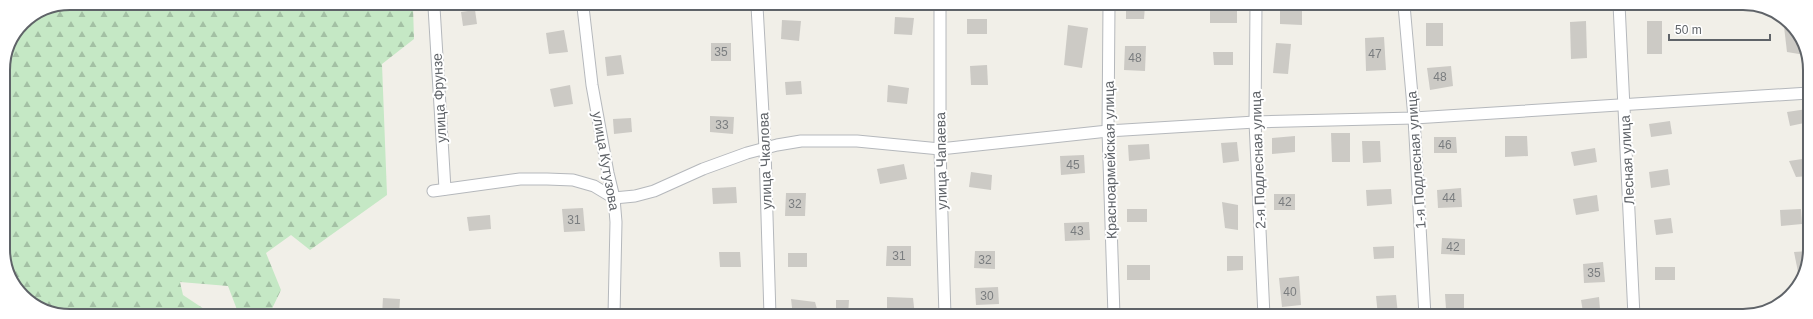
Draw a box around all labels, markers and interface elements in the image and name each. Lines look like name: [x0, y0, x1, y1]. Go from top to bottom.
scale bar: [1669, 16, 1770, 42]
text: 50 m: [1675, 23, 1702, 37]
house number: 35: [714, 45, 728, 59]
house number: 47: [1368, 47, 1382, 61]
house number: 48: [1128, 51, 1142, 65]
street label: улица Фрунзе: [429, 53, 449, 143]
house number: 48: [1433, 70, 1447, 84]
street label: Красноармейская улица: [1101, 81, 1119, 239]
street label: 1-я Подлесная улица: [1403, 90, 1429, 229]
street label: 2-я Подлесная улица: [1248, 91, 1268, 229]
street label: улица Кутузова: [589, 110, 623, 212]
street label: улица Чкалова: [755, 112, 775, 210]
street label: улица Чапаева: [932, 112, 950, 210]
street label: Лесная улица: [1617, 115, 1637, 205]
house number: 33: [715, 118, 729, 132]
house number: 46: [1438, 138, 1452, 152]
house number: 45: [1066, 158, 1080, 172]
house number: 44: [1442, 191, 1456, 205]
house number: 42: [1278, 195, 1292, 209]
house number: 32: [788, 197, 802, 211]
house number: 31: [567, 213, 581, 227]
house number: 43: [1070, 224, 1084, 238]
house number: 42: [1446, 240, 1460, 254]
house number: 31: [892, 249, 906, 263]
house number: 32: [978, 253, 992, 267]
house number: 35: [1587, 266, 1601, 280]
house number: 40: [1283, 285, 1297, 299]
house number: 30: [980, 289, 994, 303]

